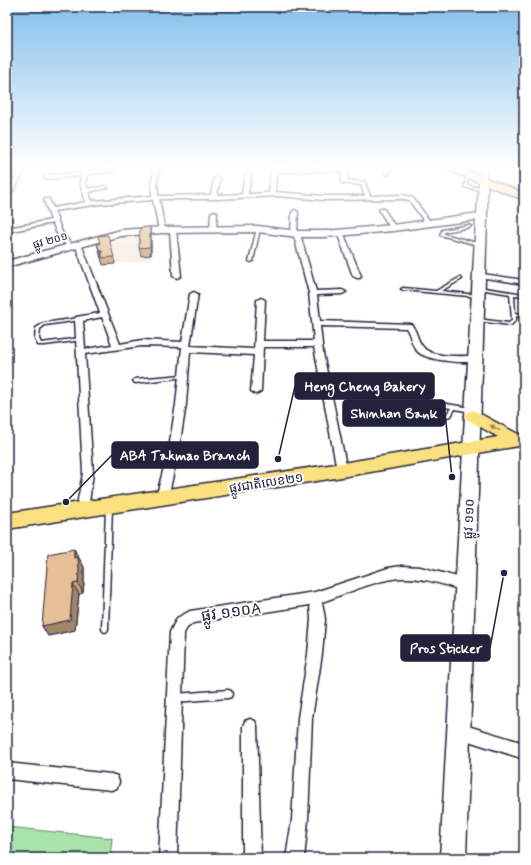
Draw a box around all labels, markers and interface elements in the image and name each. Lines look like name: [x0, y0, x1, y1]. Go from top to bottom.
street label: ផ្លូវ ២០១: [31, 229, 70, 255]
callout: Heng Cheng Bakery: [295, 373, 434, 399]
text: Heng Cheng Bakery: [304, 378, 426, 398]
callout: Shinhan Bank: [343, 400, 445, 426]
text: Shinhan Bank: [350, 405, 438, 423]
one-way arrow: [489, 424, 501, 431]
callout: ABA Takmao Branch: [112, 442, 258, 468]
text: ABA Takmao Branch: [120, 447, 251, 465]
street label: ផ្លូវជាតិលេខ២១: [228, 469, 305, 500]
street label: ផ្លូវ ១១០: [460, 498, 481, 540]
street label: ផ្លូវ ១១០A: [200, 598, 263, 630]
callout: Pros Sticker: [401, 635, 490, 661]
text: Pros Sticker: [410, 640, 483, 658]

